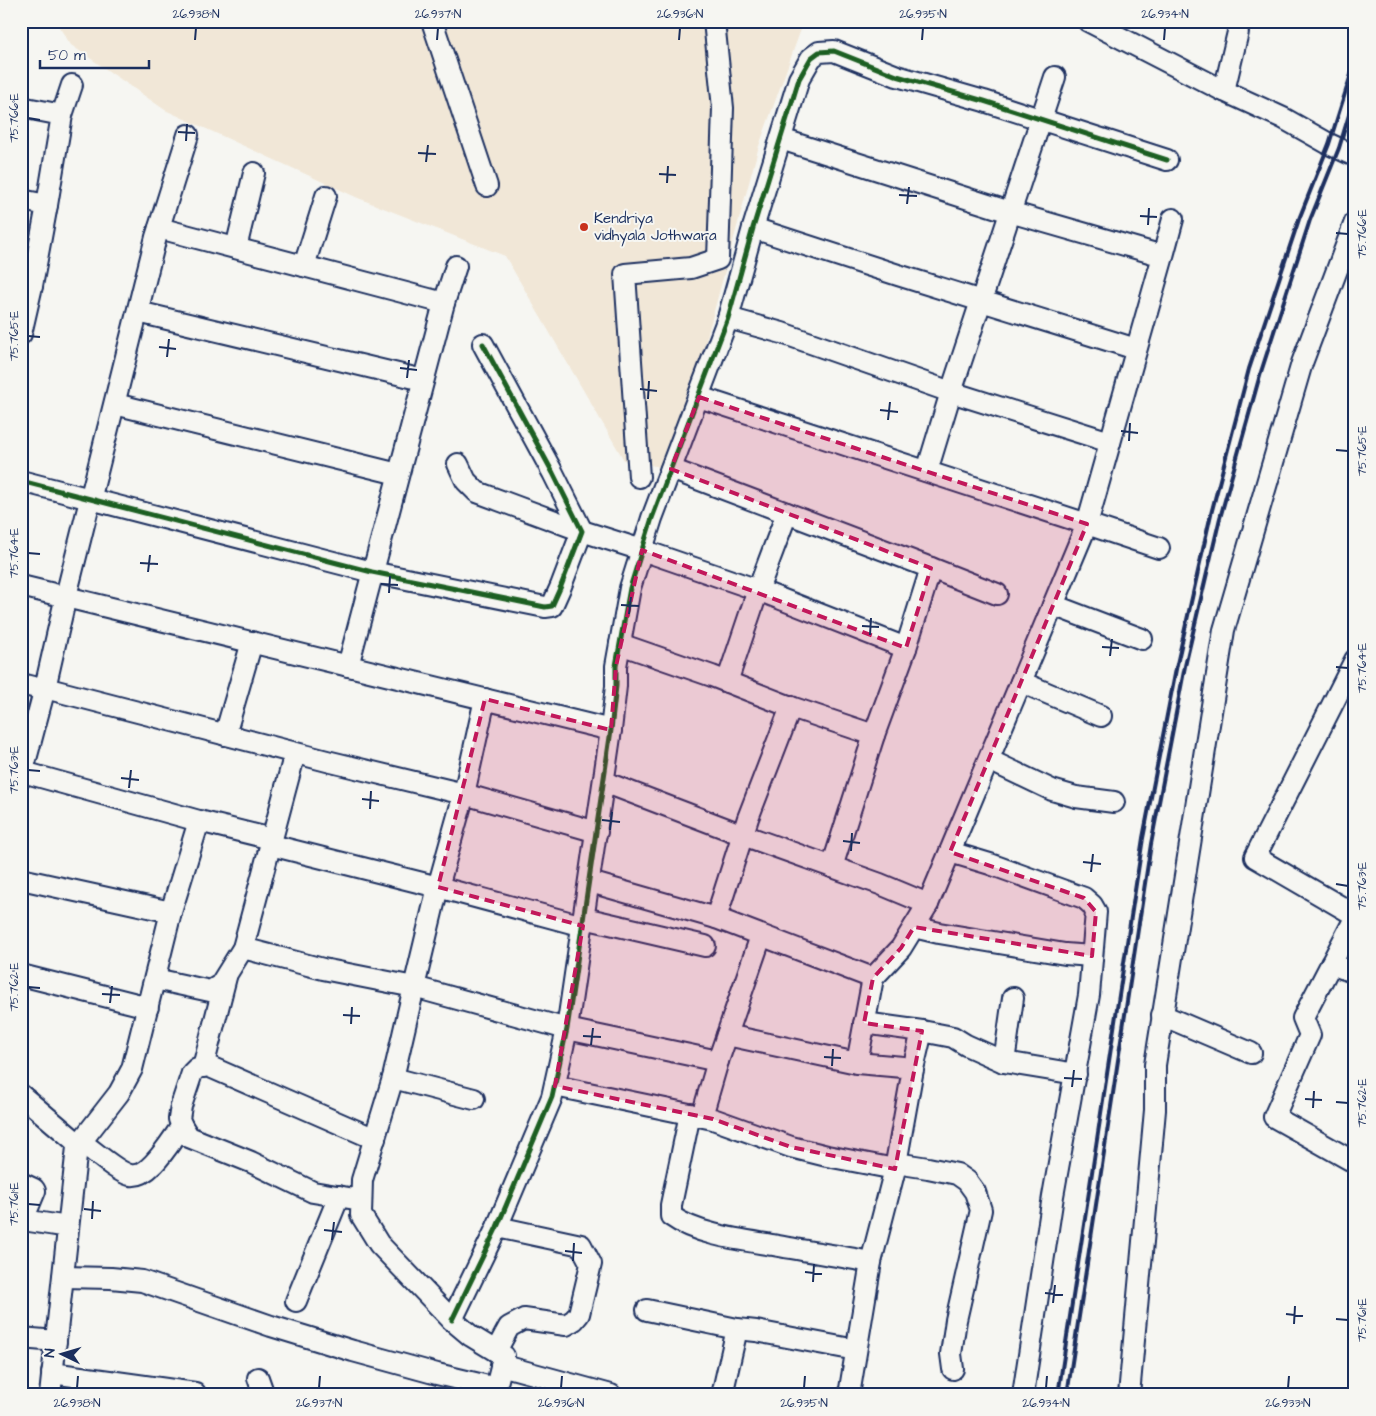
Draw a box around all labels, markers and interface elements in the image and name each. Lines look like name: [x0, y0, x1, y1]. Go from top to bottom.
text: 26.938°N: [173, 6, 220, 23]
text: 26.937°N: [415, 6, 462, 23]
text: 26.936°N: [657, 6, 704, 23]
text: 26.935°N: [899, 6, 947, 23]
text: 26.934°N: [1141, 6, 1189, 23]
scale bar: [40, 38, 149, 70]
text: 50 m: [48, 45, 86, 66]
text: 75.766°E: [6, 93, 23, 143]
place label: Kendriya vidhyala Jothwara: [594, 208, 717, 247]
text: 75.766°E: [1354, 209, 1371, 259]
marker: Kendriya vidhyala Jothwara: [578, 221, 590, 233]
text: 75.765°E: [6, 311, 23, 361]
text: 75.765°E: [1354, 426, 1371, 476]
text: 75.764°E: [6, 528, 23, 578]
text: 75.764°E: [1354, 643, 1371, 693]
text: 75.763°E: [6, 746, 23, 794]
text: 75.763°E: [1354, 862, 1371, 910]
text: 75.762°E: [6, 962, 23, 1012]
text: 75.762°E: [1354, 1078, 1371, 1128]
text: 75.761°E: [6, 1182, 23, 1226]
text: 75.761°E: [1354, 1298, 1371, 1342]
north arrow: [38, 1328, 88, 1378]
text: N: [40, 1347, 60, 1358]
text: 26.938°N: [54, 1395, 101, 1412]
text: 26.937°N: [296, 1395, 343, 1412]
text: 26.936°N: [538, 1395, 585, 1412]
text: 26.935°N: [780, 1395, 828, 1412]
text: 26.934°N: [1022, 1395, 1070, 1412]
text: 26.933°N: [1265, 1395, 1311, 1412]

